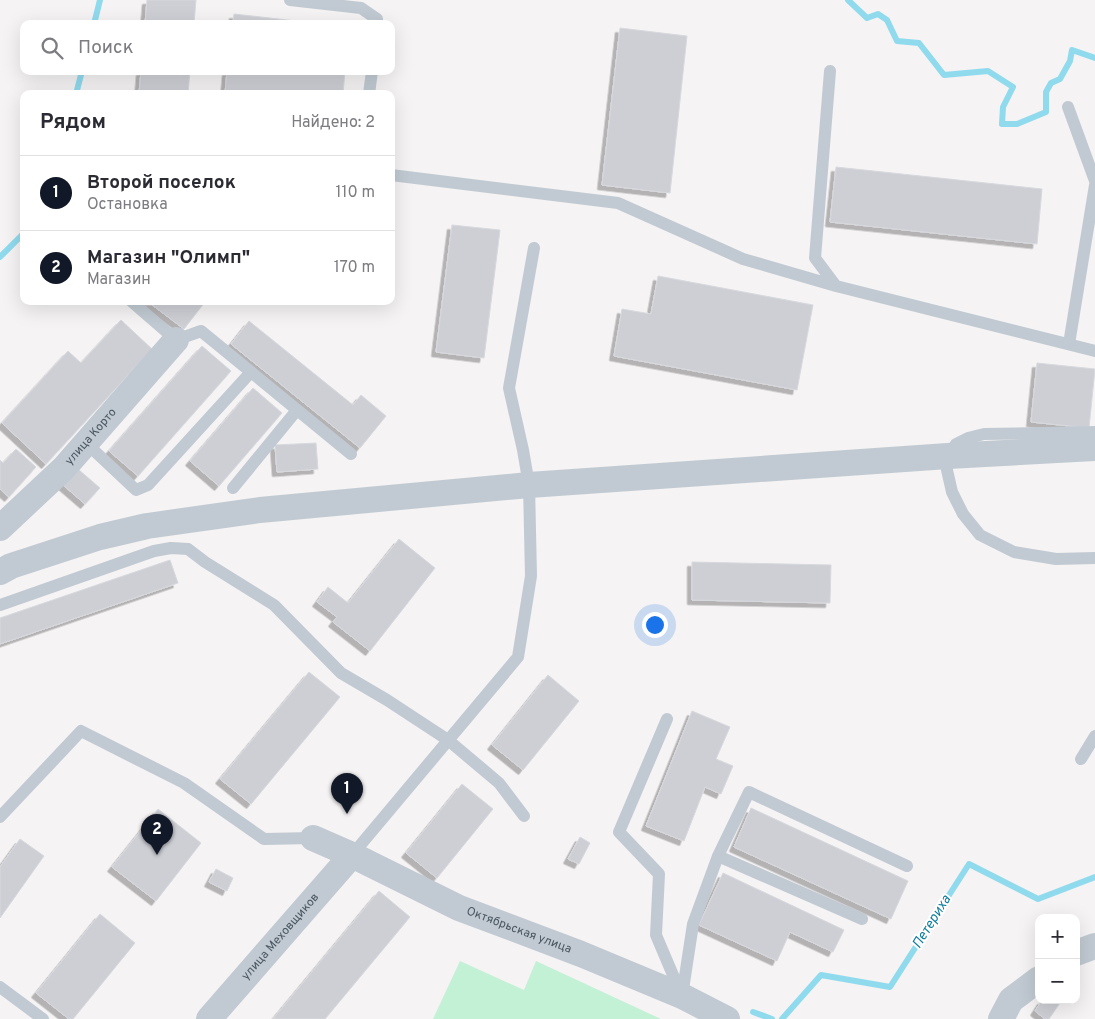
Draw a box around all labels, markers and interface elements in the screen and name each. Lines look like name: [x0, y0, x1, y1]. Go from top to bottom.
search box: [20, 20, 395, 75]
icon: search: [38, 34, 66, 62]
text: Поиск: [78, 36, 134, 60]
text: Рядом: [40, 109, 106, 136]
text: Найдено: 2: [291, 113, 375, 133]
text: Второй поселок: [87, 171, 236, 195]
text: 1: [53, 183, 59, 203]
text: 110 m: [335, 183, 375, 203]
text: Остановка: [87, 195, 168, 215]
text: Магазин "Олимп": [87, 246, 250, 270]
text: 2: [51, 258, 61, 278]
text: 170 m: [334, 258, 375, 278]
text: Магазин: [87, 270, 151, 290]
street label: улица Корто: [62, 405, 121, 469]
your location: [642, 612, 668, 638]
pin: 1: [331, 773, 363, 814]
pin: 2: [141, 814, 173, 855]
street label: улица Меховщиков: [238, 890, 323, 984]
water label: Петериха: [909, 892, 955, 952]
street label: Октябрьская улица: [464, 903, 574, 958]
map controls: [1035, 914, 1080, 1004]
button: +: [1035, 914, 1080, 959]
button: −: [1035, 959, 1080, 1004]

